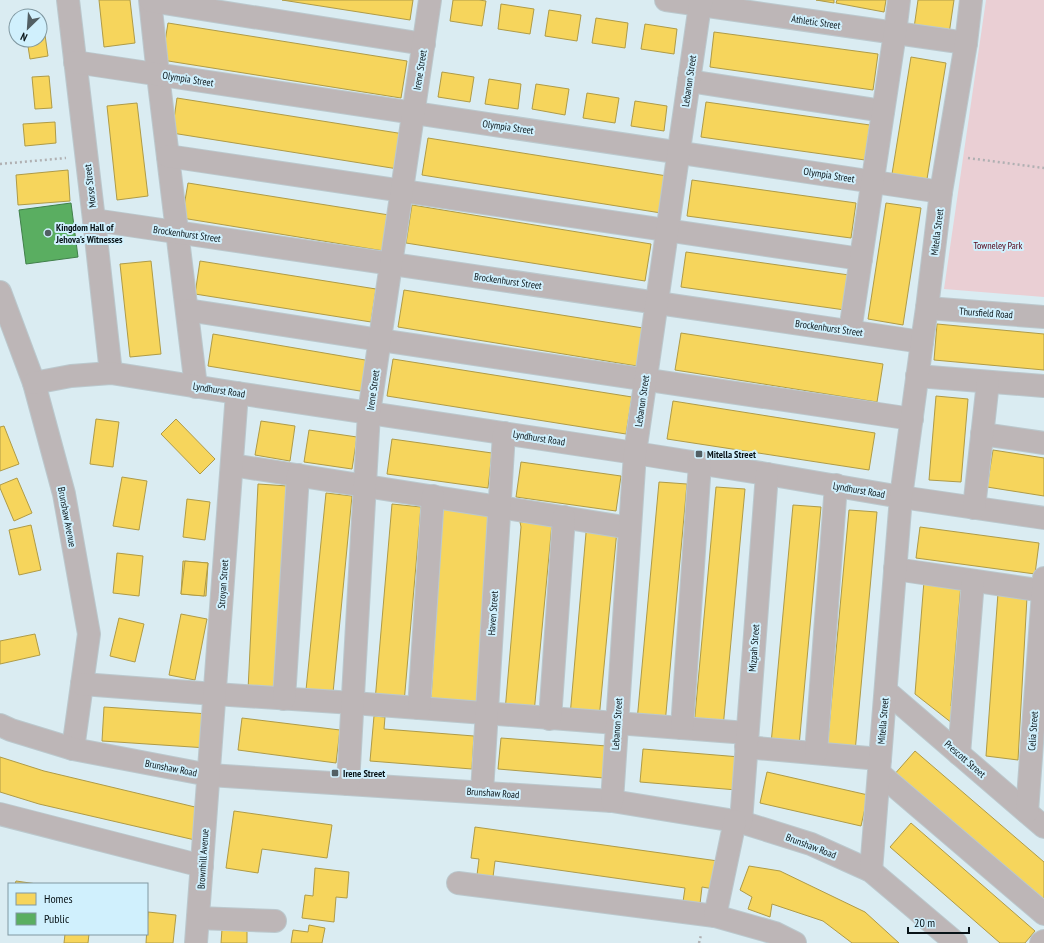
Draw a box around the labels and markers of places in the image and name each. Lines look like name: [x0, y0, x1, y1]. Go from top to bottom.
place label: Kingdom Hall of Jehova's Witnesses: [55, 221, 123, 246]
marker: Kingdom Hall of Jehova's Witnesses: [43, 228, 53, 238]
place label: Mitella Street: [707, 448, 756, 461]
marker: Mitella Street: [694, 449, 704, 459]
place label: Irene Street: [343, 767, 385, 780]
marker: Irene Street: [330, 768, 340, 778]

